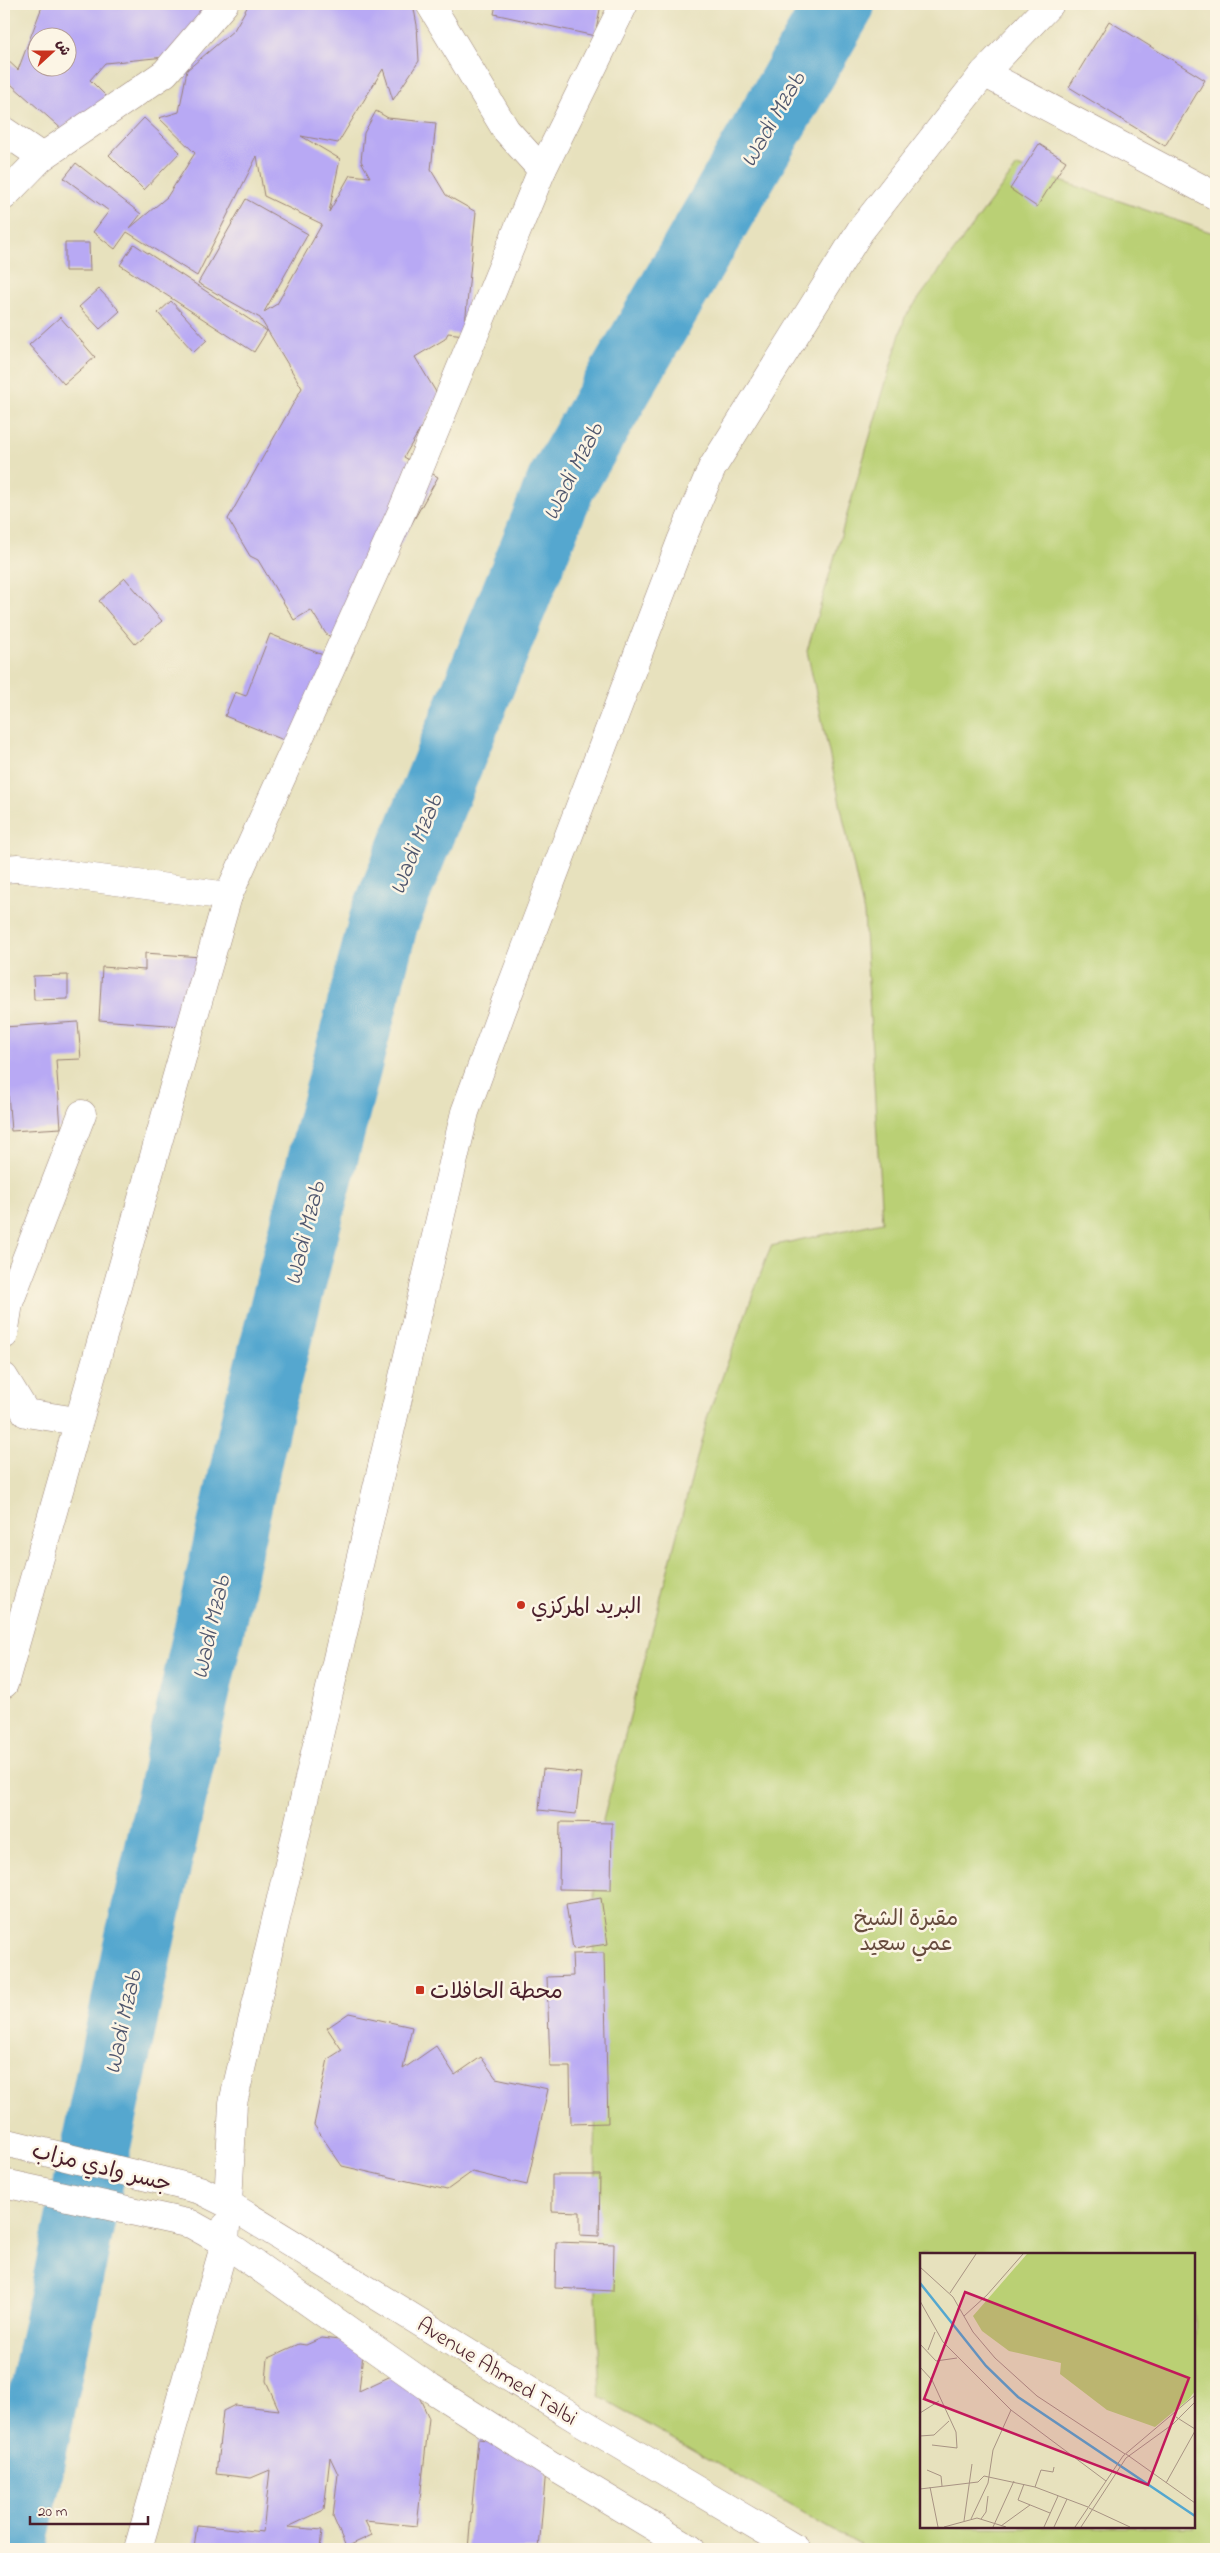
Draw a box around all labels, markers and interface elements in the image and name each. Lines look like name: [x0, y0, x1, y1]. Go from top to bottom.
north arrow: [28, 28, 78, 78]
text: ش: [50, 37, 75, 59]
water label: Wadi Mzab: [733, 65, 816, 175]
water label: Wadi Mzab: [535, 416, 614, 527]
water label: Wadi Mzab: [381, 788, 454, 900]
water label: Wadi Mzab: [277, 1177, 337, 1289]
water label: Wadi Mzab: [184, 1571, 242, 1683]
place label: البريد المركزي: [531, 1592, 642, 1624]
marker: البريد المركزي: [515, 1599, 527, 1611]
park label: مقبرة الشيخ عمي سعيد: [854, 1904, 958, 1962]
water label: Wadi Mzab: [96, 1966, 153, 2078]
place label: محطة الحافلات: [430, 1977, 563, 2009]
marker: محطة الحافلات: [414, 1984, 426, 1996]
street label: جسر وادي مزاب: [28, 2136, 174, 2202]
inset map: [920, 2253, 1195, 2528]
street label: Avenue Ahmed Talbi: [410, 2310, 583, 2435]
scale bar: [30, 2493, 148, 2525]
text: 20 m: [38, 2501, 68, 2523]

